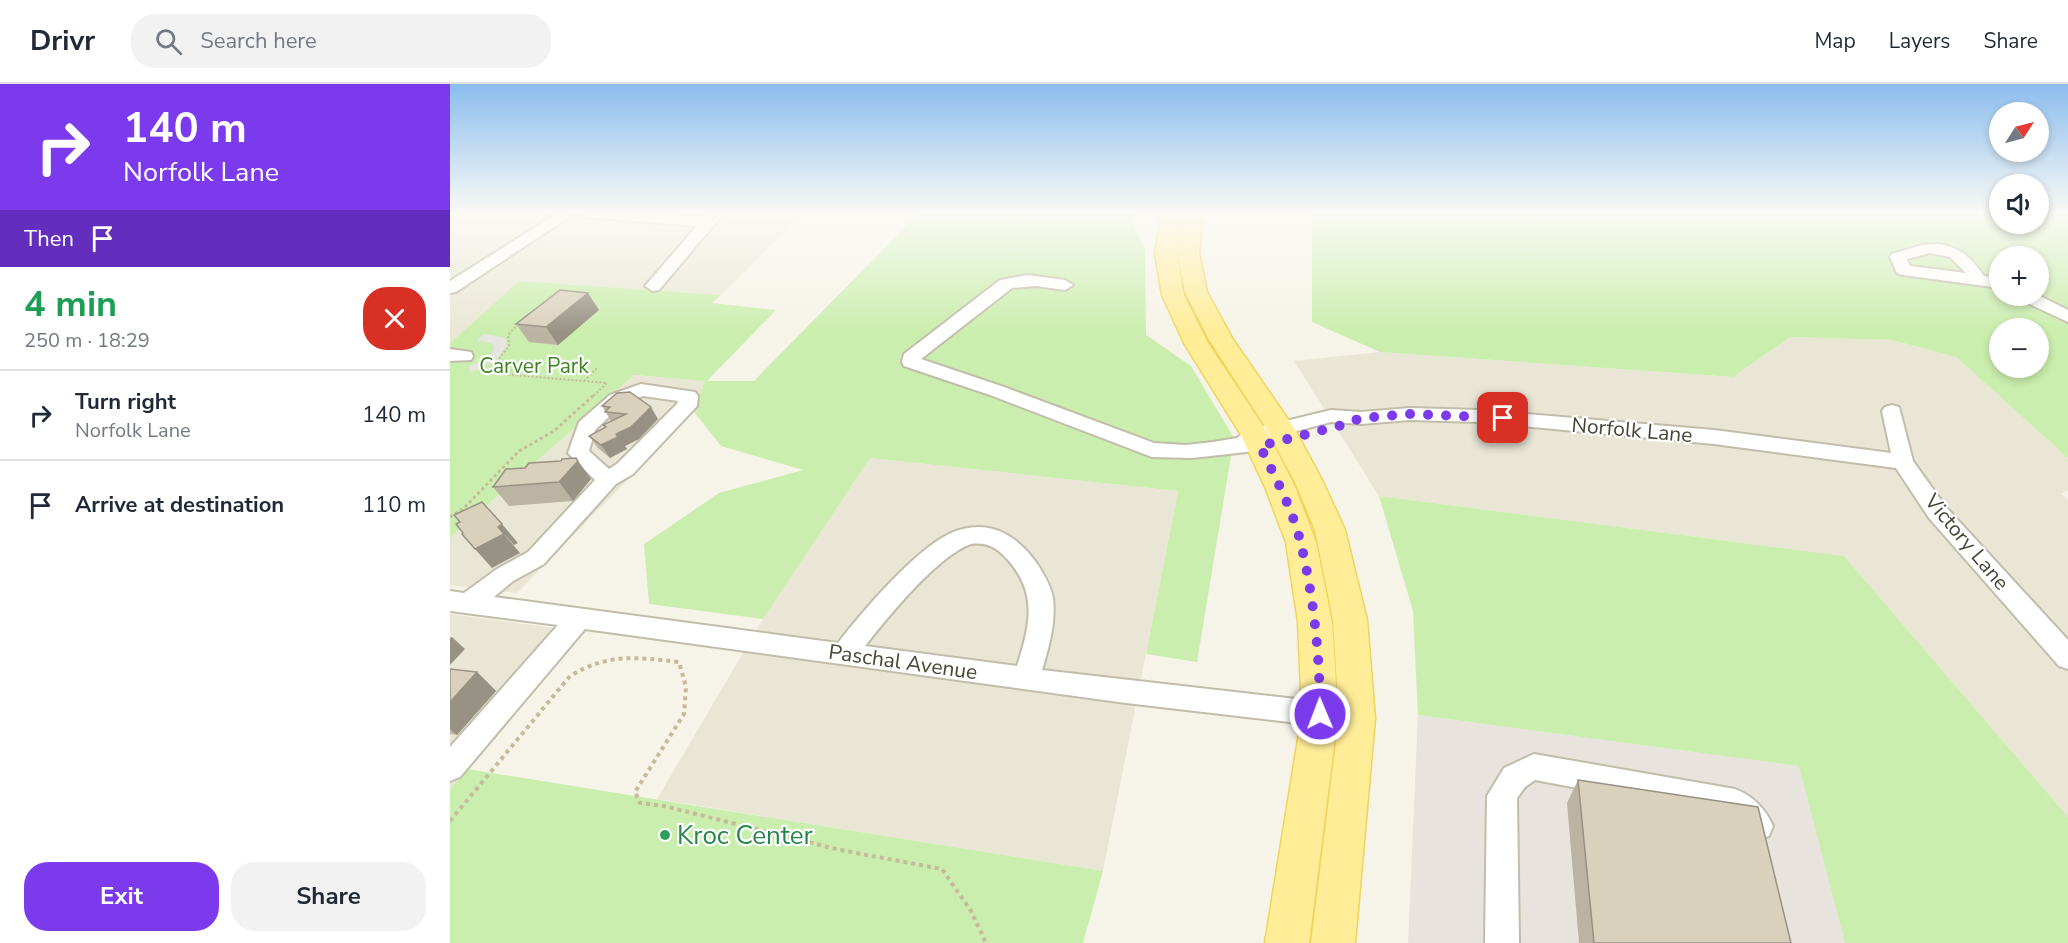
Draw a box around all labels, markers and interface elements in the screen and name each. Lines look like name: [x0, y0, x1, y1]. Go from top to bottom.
search box: [131, 14, 551, 68]
text: Drivr: [30, 22, 95, 60]
icon: search: [152, 25, 185, 58]
text: Search here: [200, 26, 317, 56]
text: Map: [1814, 27, 1856, 55]
text: Layers: [1889, 27, 1950, 55]
text: Share: [1983, 27, 2038, 55]
text: 140 m: [123, 100, 247, 157]
north arrow: [1989, 102, 2049, 162]
map controls: [1989, 102, 2049, 378]
icon: right: [24, 108, 102, 186]
text: Norfolk Lane: [123, 154, 279, 191]
button: sound: [1989, 174, 2049, 234]
icon: arrive: [86, 222, 119, 255]
text: Then: [24, 224, 74, 254]
button: +: [1989, 246, 2049, 306]
text: 4 min: [24, 280, 117, 329]
button: close: [363, 287, 426, 350]
button: −: [1989, 318, 2049, 378]
text: 250 m · 18:29: [24, 327, 150, 354]
park label: Carver Park: [479, 352, 589, 380]
text: Turn right: [75, 387, 176, 417]
pin: [1477, 392, 1528, 443]
icon: right: [24, 399, 57, 432]
text: 140 m: [362, 400, 426, 430]
icon: arrive: [1486, 401, 1519, 434]
street label: Norfolk Lane: [1570, 411, 1694, 449]
text: Norfolk Lane: [75, 417, 191, 444]
street label: Victory Lane: [1918, 487, 2016, 596]
icon: arrive: [24, 489, 57, 522]
text: Arrive at destination: [75, 490, 284, 520]
text: 110 m: [362, 490, 426, 520]
street label: Paschal Avenue: [827, 638, 979, 686]
position arrow: [1288, 682, 1352, 746]
place label: Kroc Center: [677, 818, 814, 853]
marker: Kroc Center: [658, 828, 672, 842]
button: Exit: [24, 862, 219, 931]
button: Share: [231, 862, 426, 931]

